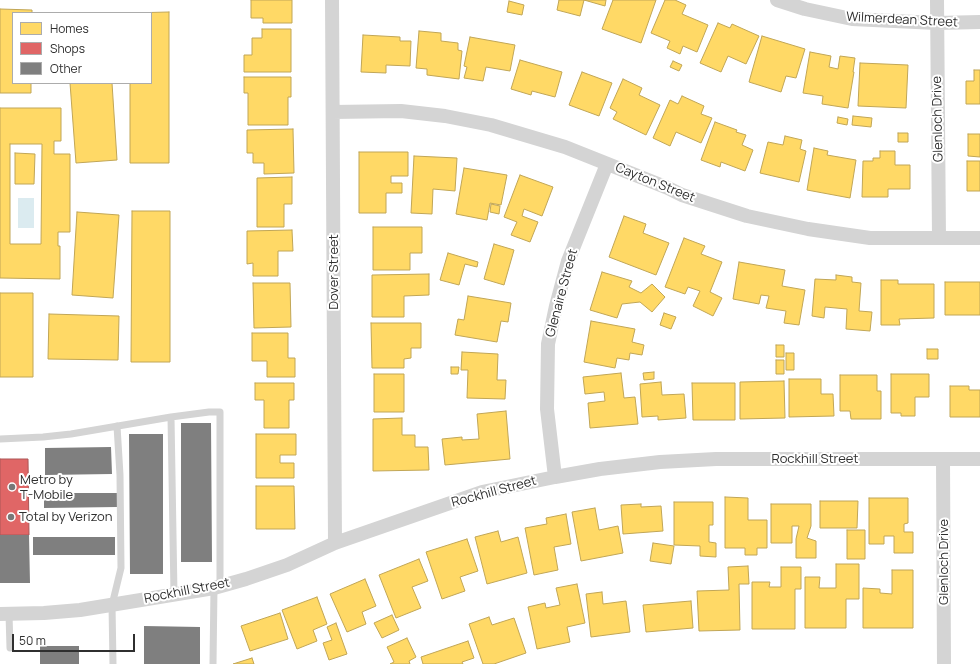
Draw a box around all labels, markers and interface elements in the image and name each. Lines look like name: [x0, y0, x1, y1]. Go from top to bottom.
street label: Wilmerdean Street: [846, 9, 958, 31]
legend: [12, 12, 152, 84]
text: Homes: [50, 20, 89, 37]
text: Shops: [50, 40, 85, 57]
text: Other: [50, 60, 82, 77]
street label: Glenloch Drive: [929, 76, 947, 162]
street label: Cayton Street: [613, 160, 697, 206]
street label: Dover Street: [326, 234, 342, 310]
street label: Glenaire Street: [543, 247, 581, 339]
street label: Rockhill Street: [771, 451, 859, 467]
place label: Metro by T-Mobile: [20, 472, 73, 503]
street label: Rockhill Street: [450, 473, 538, 511]
marker: Metro by T-Mobile: [7, 482, 17, 492]
place label: Total by Verizon: [19, 509, 112, 525]
marker: Total by Verizon: [6, 512, 16, 522]
street label: Glenloch Drive: [936, 519, 952, 605]
street label: Rockhill Street: [143, 575, 231, 607]
scale bar: [14, 626, 137, 652]
text: 50 m: [19, 632, 46, 649]

